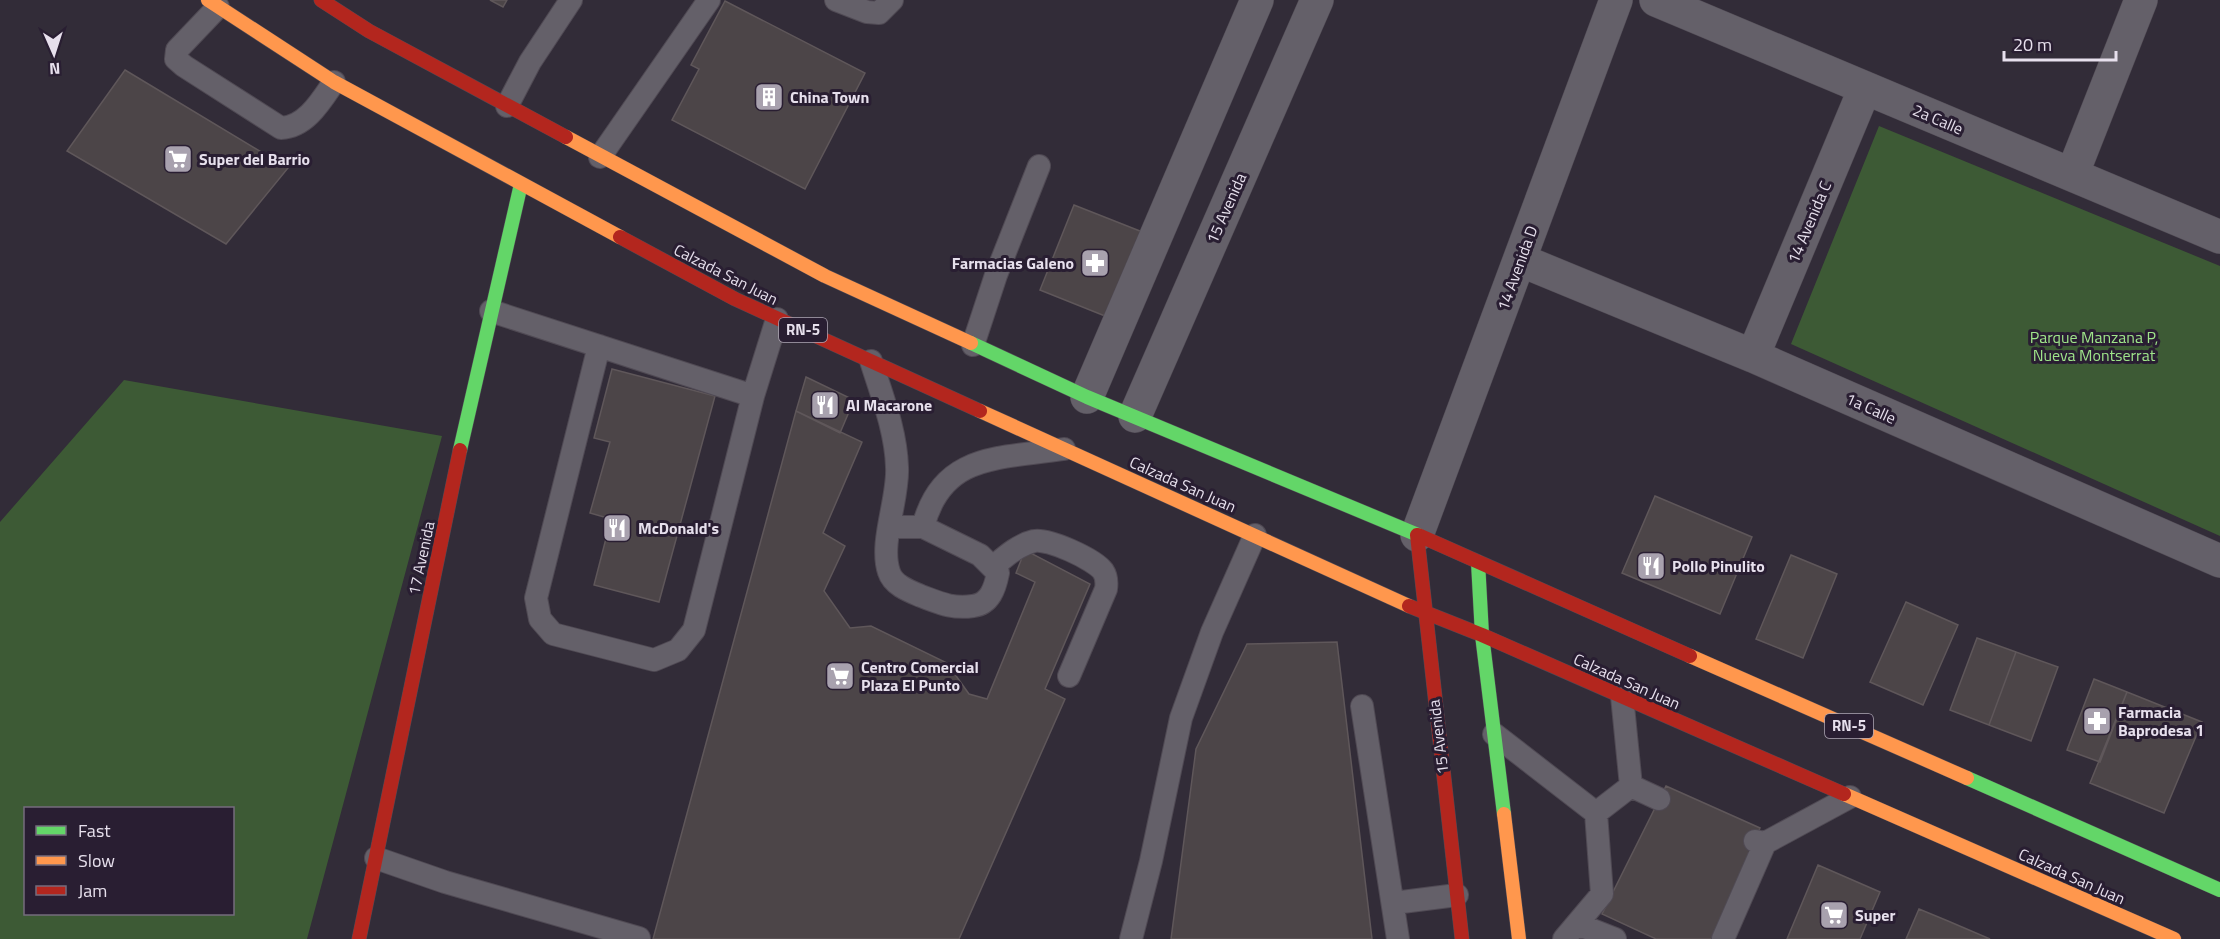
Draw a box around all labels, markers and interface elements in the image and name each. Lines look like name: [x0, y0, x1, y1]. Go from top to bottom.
north arrow: [24, 24, 84, 84]
scale bar: [2004, 24, 2116, 62]
text: 20 m: [2013, 31, 2052, 58]
text: N: [49, 57, 61, 81]
building icon: China Town: [753, 81, 785, 113]
place label: China Town: [790, 85, 869, 109]
street label: 2a Calle: [1909, 98, 1967, 140]
supermarket icon: Super del Barrio: [162, 143, 194, 175]
place label: Super del Barrio: [199, 147, 310, 171]
street label: 15 Avenida: [1200, 169, 1252, 247]
street label: 14 Avenida C: [1781, 177, 1837, 267]
street label: 14 Avenida D: [1491, 222, 1543, 314]
street label: Calzada San Juan: [670, 237, 782, 311]
pharmacy icon: Farmacias Galeno: [1079, 247, 1111, 279]
place label: Farmacias Galeno: [952, 251, 1074, 275]
road number: RN-5: [779, 318, 827, 342]
park label: Parque Manzana P, Nueva Montserrat: [2030, 325, 2158, 367]
street label: 1a Calle: [1842, 386, 1900, 430]
restaurant icon: Al Macarone: [809, 389, 841, 421]
place label: Al Macarone: [846, 393, 932, 417]
street label: Calzada San Juan: [1126, 450, 1240, 518]
restaurant icon: McDonald's: [601, 512, 633, 544]
place label: McDonald's: [638, 516, 719, 540]
street label: 17 Avenida: [401, 519, 441, 597]
restaurant icon: Pollo Pinulito: [1635, 550, 1667, 582]
place label: Pollo Pinulito: [1672, 554, 1765, 578]
street label: Calzada San Juan: [1570, 647, 1684, 715]
place label: Centro Comercial Plaza El Punto: [861, 655, 979, 697]
supermarket icon: Centro Comercial Plaza El Punto: [824, 660, 856, 692]
street label: 15 Avenida: [1422, 698, 1454, 776]
place label: Farmacia Baprodesa 1: [2118, 700, 2204, 742]
pharmacy icon: Farmacia Baprodesa 1: [2081, 705, 2113, 737]
road number: RN-5: [1825, 714, 1873, 738]
legend: [24, 807, 234, 915]
text: Fast: [78, 817, 111, 844]
street label: Calzada San Juan: [2015, 842, 2129, 910]
text: Slow: [78, 847, 115, 874]
text: Jam: [78, 877, 107, 904]
supermarket icon: Super: [1818, 899, 1850, 931]
place label: Super: [1855, 903, 1895, 927]

